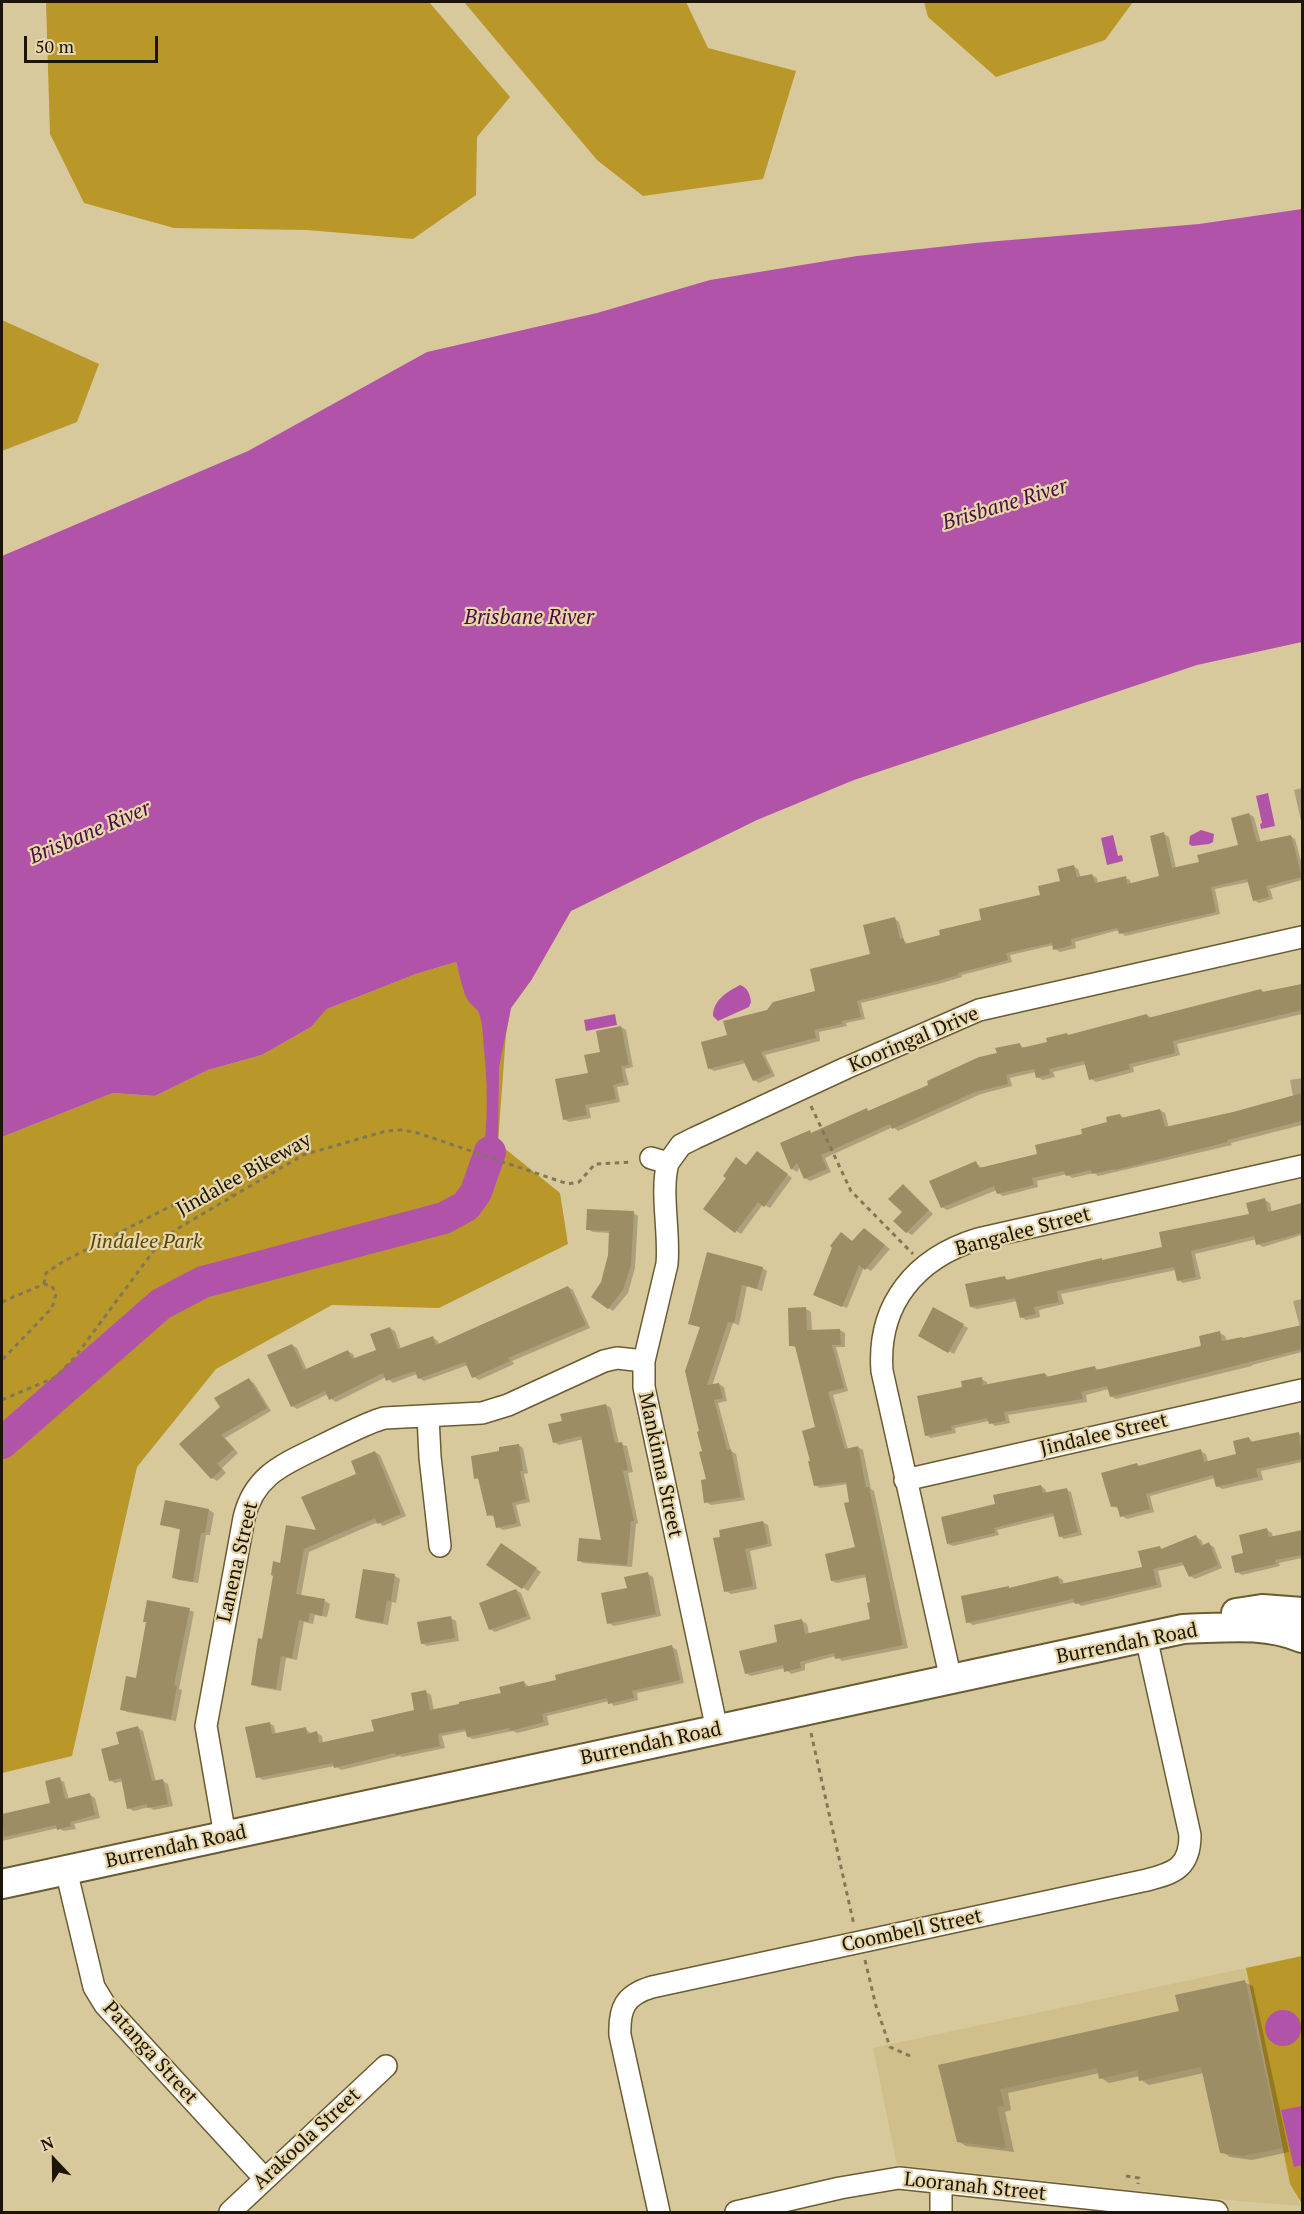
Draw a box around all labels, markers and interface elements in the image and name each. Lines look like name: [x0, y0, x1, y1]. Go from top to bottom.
scale bar: [27, 24, 160, 62]
text: 50 m: [35, 34, 74, 58]
water label: Brisbane River: [939, 474, 1071, 536]
water label: Brisbane River: [464, 605, 594, 631]
water label: Brisbane River: [25, 796, 155, 870]
street label: Kooringal Drive: [845, 1002, 983, 1078]
street label: Jindalee Bikeway: [173, 1128, 315, 1222]
street label: Bangalee Street: [953, 1202, 1093, 1262]
park label: Jindalee Park: [90, 1230, 202, 1254]
street label: Mankinna Street: [633, 1390, 687, 1540]
street label: Jindalee Street: [1038, 1409, 1170, 1461]
street label: Lanena Street: [212, 1499, 264, 1625]
street label: Burrendah Road: [1054, 1619, 1200, 1669]
street label: Burrendah Road: [578, 1717, 724, 1771]
street label: Burrendah Road: [103, 1820, 249, 1874]
street label: Coombell Street: [840, 1904, 984, 1958]
street label: Patanga Street: [98, 1997, 202, 2109]
street label: Arakoola Street: [248, 2083, 366, 2195]
north arrow: [24, 2130, 84, 2190]
text: N: [38, 2131, 57, 2156]
street label: Looranah Street: [903, 2168, 1047, 2206]

